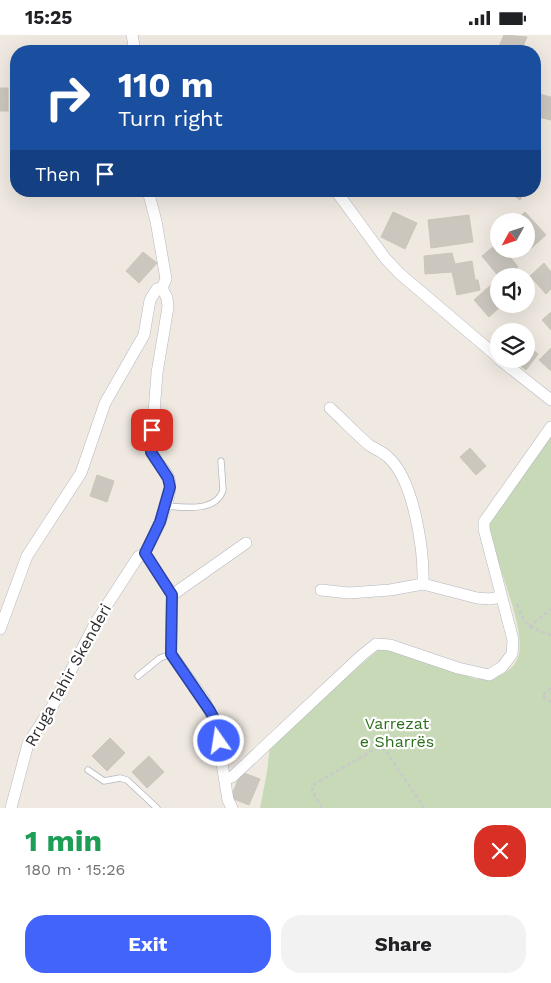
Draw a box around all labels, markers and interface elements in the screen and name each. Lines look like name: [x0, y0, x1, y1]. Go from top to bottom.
text: 15:25: [25, 6, 72, 29]
text: 110 m: [118, 64, 214, 106]
icon: right: [35, 65, 100, 130]
text: Turn right: [118, 106, 223, 131]
icon: arrive: [91, 160, 119, 188]
text: Then: [35, 163, 81, 186]
north arrow: [490, 213, 535, 257]
map controls: [490, 213, 535, 368]
button: sound: [490, 268, 535, 313]
button: layers: [490, 323, 535, 368]
pin: [131, 409, 173, 451]
icon: arrive: [138, 416, 166, 444]
street label: Rruga Tahir Skenderi: [21, 600, 115, 750]
position arrow: [192, 714, 244, 766]
park label: Varrezat e Sharrës: [360, 714, 434, 751]
text: 1 min: [25, 823, 102, 858]
button: close: [474, 825, 526, 877]
text: 180 m · 15:26: [25, 860, 125, 879]
button: Exit: [25, 915, 271, 973]
button: Share: [281, 915, 526, 973]

